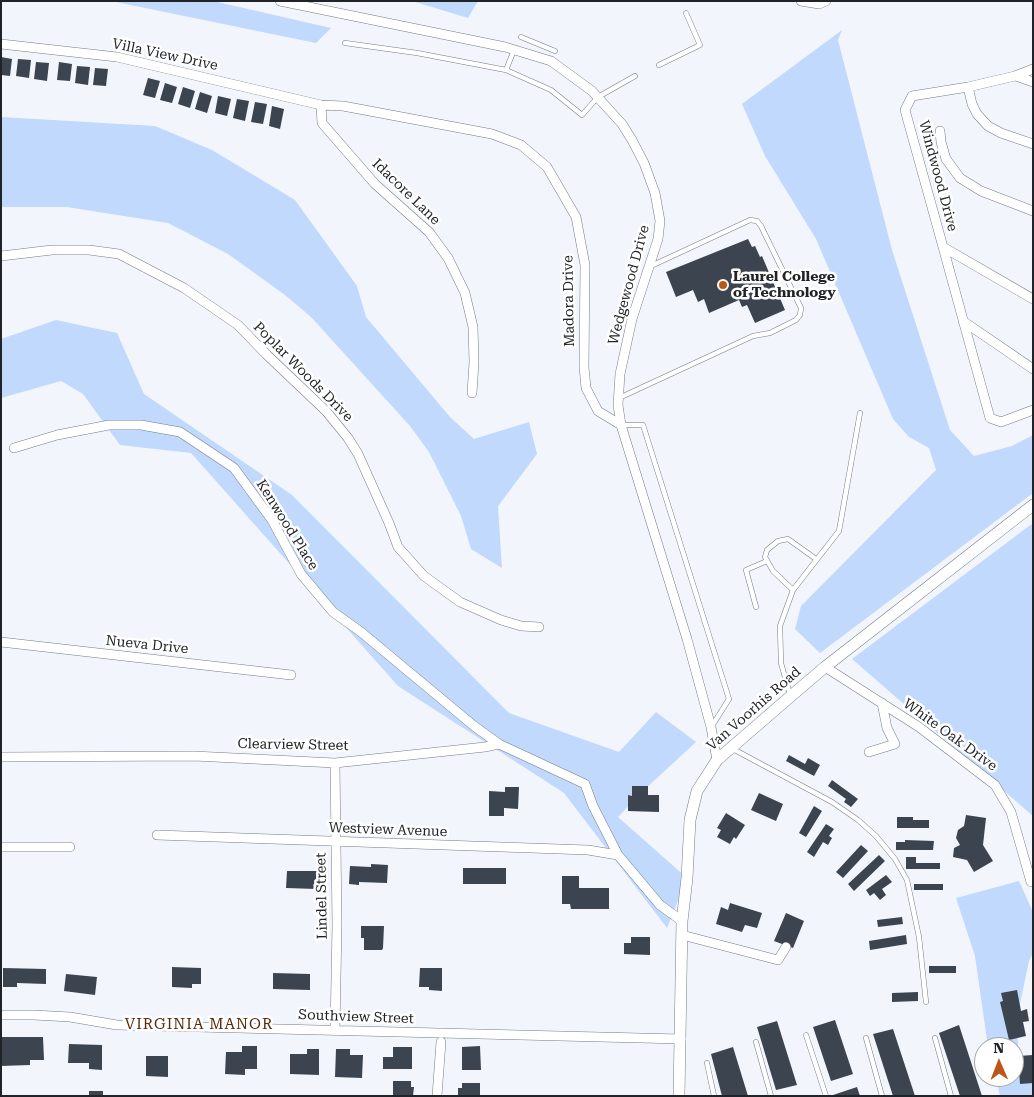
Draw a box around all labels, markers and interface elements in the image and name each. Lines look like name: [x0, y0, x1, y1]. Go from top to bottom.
street label: Villa View Drive: [111, 36, 219, 74]
street label: Windwood Drive: [915, 119, 961, 233]
street label: Idacore Lane: [369, 155, 443, 229]
street label: Wedgewood Drive: [605, 223, 653, 347]
street label: Madora Drive: [560, 255, 578, 347]
place label: Laurel College of Technology: [733, 269, 836, 302]
marker: Laurel College of Technology: [717, 279, 729, 291]
street label: Poplar Woods Drive: [250, 319, 356, 425]
street label: Kenwood Place: [252, 477, 322, 573]
street label: Nueva Drive: [105, 632, 189, 658]
street label: Van Voorhis Road: [704, 664, 804, 754]
street label: White Oak Drive: [900, 695, 1000, 775]
street label: Clearview Street: [237, 736, 349, 754]
street label: Westview Avenue: [328, 820, 448, 840]
street label: Lindel Street: [313, 853, 331, 939]
street label: Southview Street: [298, 1007, 414, 1027]
district label: VIRGINIA MANOR: [123, 1016, 275, 1034]
north arrow: [974, 1037, 1024, 1087]
text: N: [993, 1040, 1004, 1056]

